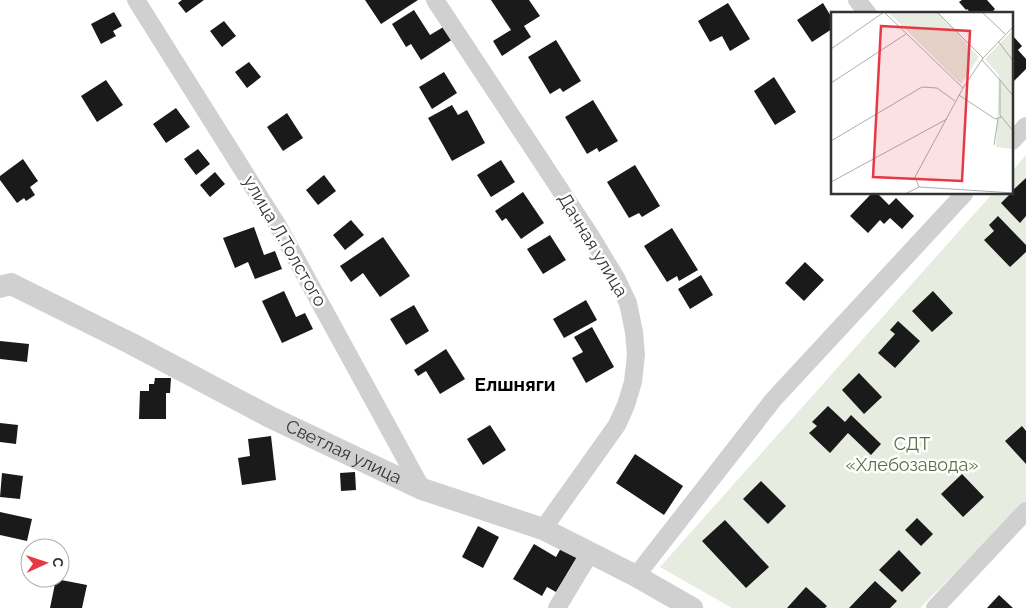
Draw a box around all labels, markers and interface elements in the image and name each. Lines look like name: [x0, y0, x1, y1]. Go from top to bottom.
inset map: [831, 12, 1014, 195]
street label: улица Л.Толстого: [239, 171, 332, 310]
street label: Дачная улица: [554, 189, 633, 300]
district label: Елшняги: [475, 373, 555, 395]
street label: Светлая улица: [283, 415, 405, 488]
park label: СДТ «Хлебозавода»: [845, 433, 979, 475]
north arrow: [20, 538, 70, 588]
text: С: [50, 557, 66, 568]

